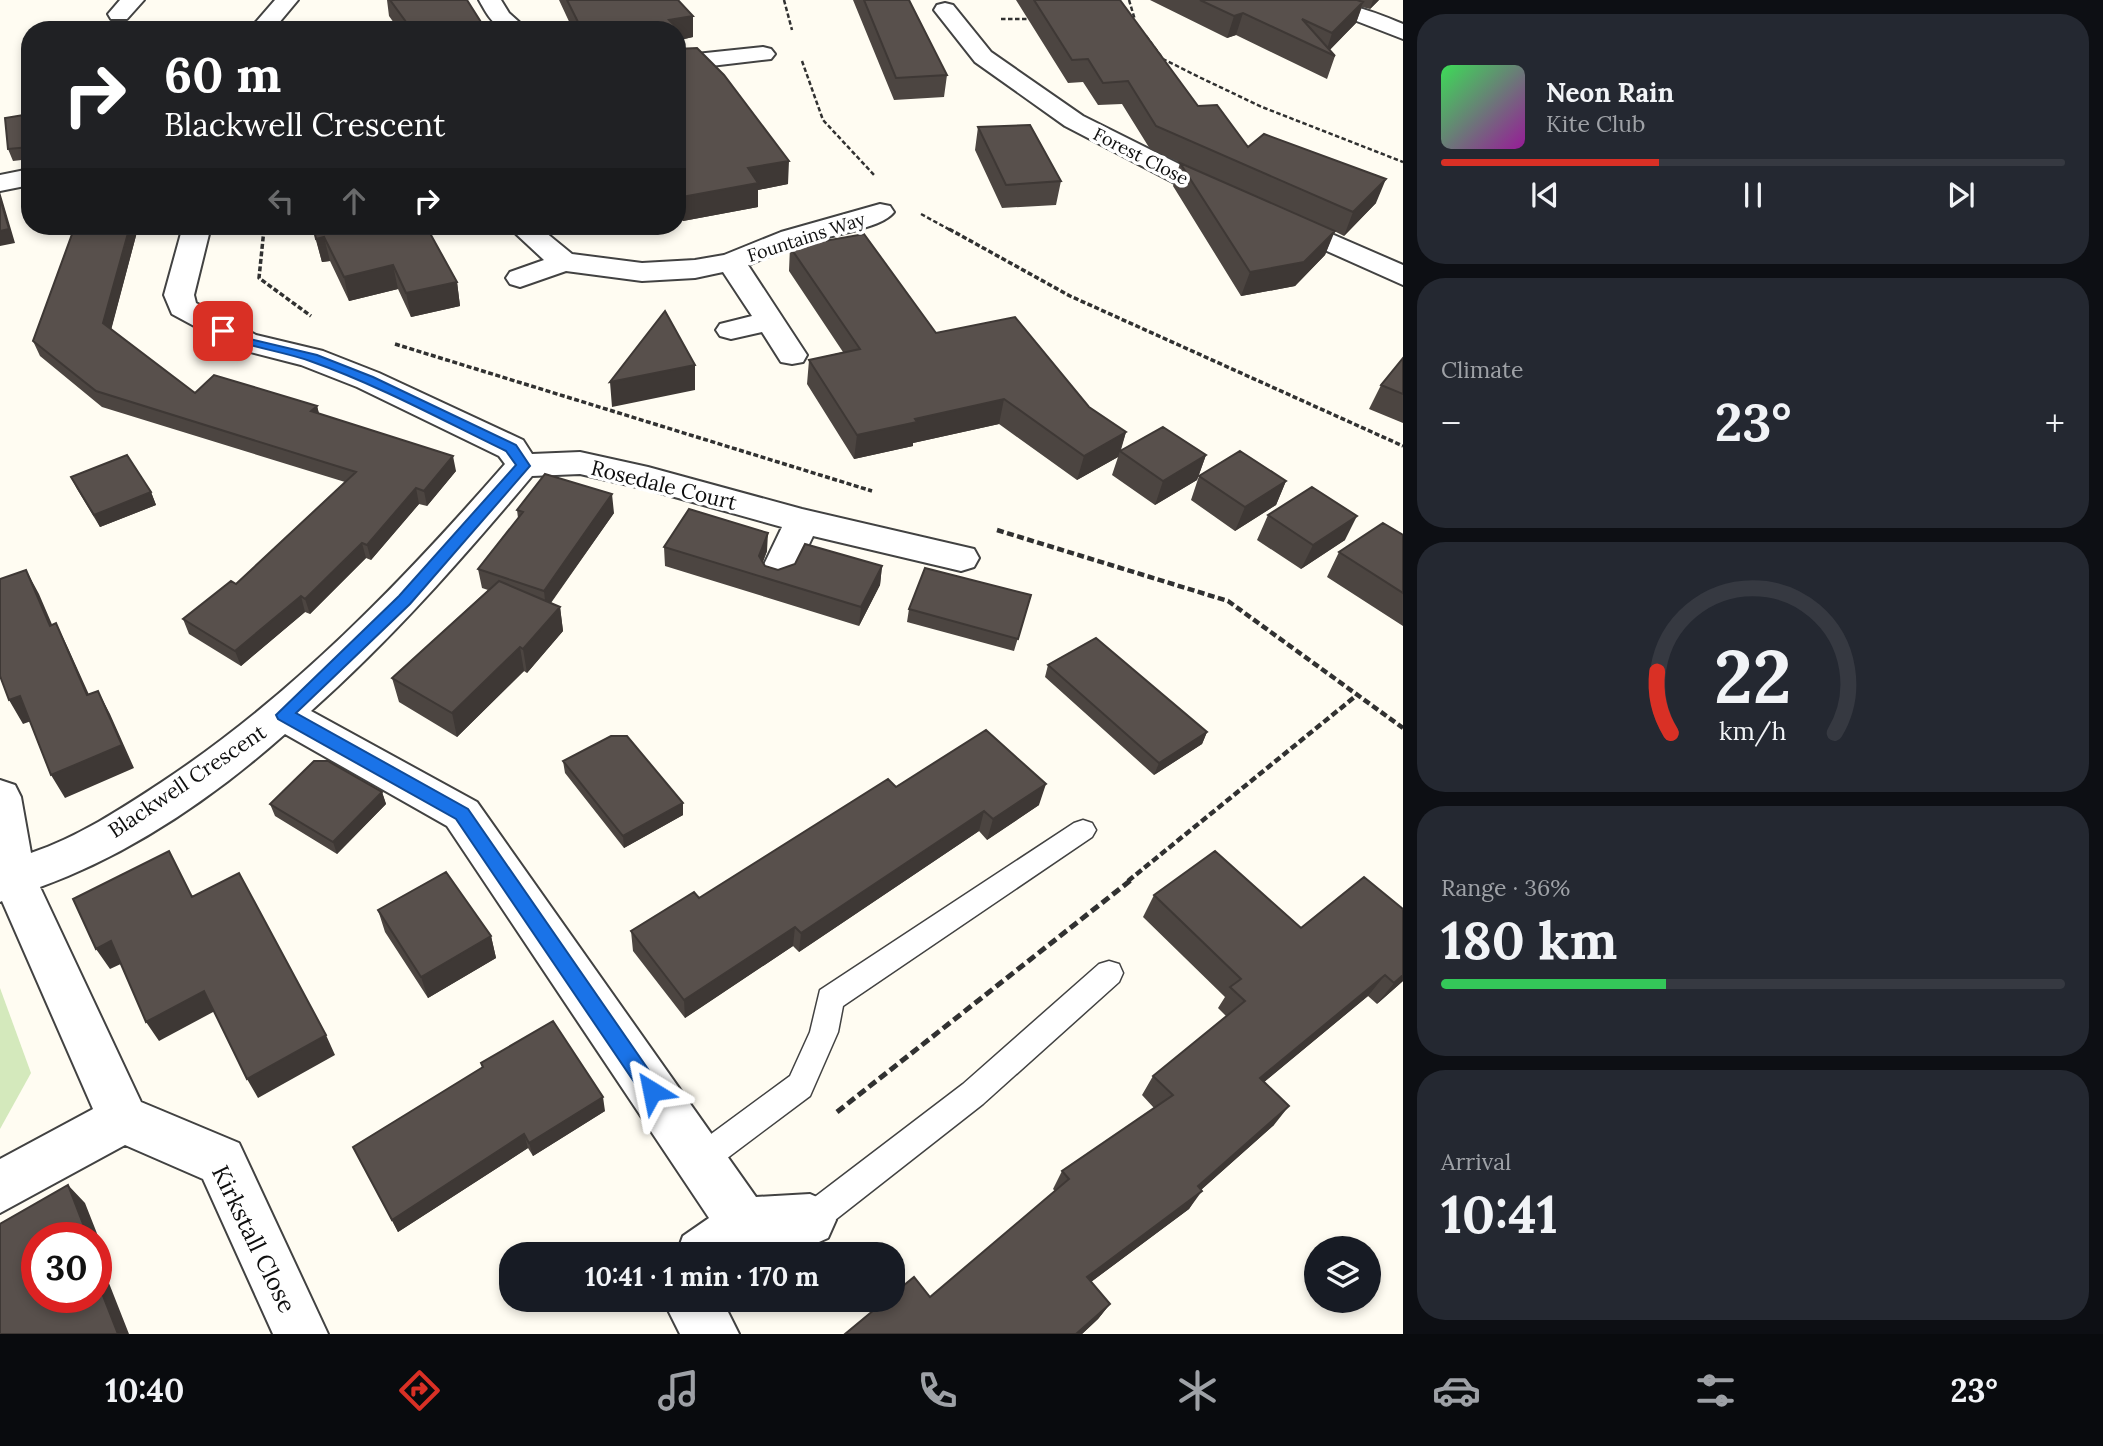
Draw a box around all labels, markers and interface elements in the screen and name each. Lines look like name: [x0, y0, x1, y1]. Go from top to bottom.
text: 60 m: [164, 43, 281, 105]
icon: right: [49, 49, 140, 140]
text: Neon Rain: [1546, 76, 1674, 109]
text: Blackwell Crescent: [164, 104, 445, 145]
text: Kite Club: [1546, 109, 1645, 138]
street label: Forest Close: [1090, 122, 1193, 190]
icon: previous: [1526, 176, 1564, 214]
icon: pause: [1734, 176, 1772, 214]
icon: next: [1942, 176, 1980, 214]
icon: left: [262, 182, 300, 220]
icon: ahead: [335, 182, 373, 220]
icon: right: [408, 182, 446, 220]
street label: Fountains Way: [744, 207, 868, 267]
pin: [193, 301, 253, 361]
icon: arrive: [204, 312, 242, 350]
text: Climate: [1441, 355, 1523, 384]
text: 23°: [1715, 389, 1791, 455]
text: −: [1441, 399, 1461, 447]
text: +: [2045, 399, 2065, 447]
street label: Rosedale Court: [588, 454, 740, 516]
text: 22: [1714, 630, 1792, 723]
text: km/h: [1719, 715, 1787, 747]
street label: Blackwell Crescent: [103, 718, 272, 844]
text: Range · 36%: [1441, 873, 1570, 902]
text: 180 km: [1441, 907, 1617, 973]
position arrow: [615, 1054, 689, 1128]
text: Arrival: [1441, 1147, 1511, 1176]
street label: Kirkstall Close: [205, 1160, 303, 1318]
text: 10:41: [1441, 1181, 1558, 1247]
speed limit sign: 30: [21, 1222, 112, 1313]
map controls: [1304, 1236, 1381, 1313]
button: layers: [1304, 1236, 1381, 1313]
text: 10:41 · 1 min · 170 m: [585, 1260, 819, 1293]
icon: directions: [395, 1366, 444, 1415]
icon: music: [654, 1366, 703, 1415]
icon: phone: [913, 1366, 962, 1415]
icon: climate: [1173, 1366, 1222, 1415]
icon: car: [1432, 1366, 1481, 1415]
icon: filters: [1691, 1366, 1740, 1415]
text: 10:40: [105, 1370, 184, 1411]
text: 23°: [1951, 1370, 1998, 1411]

